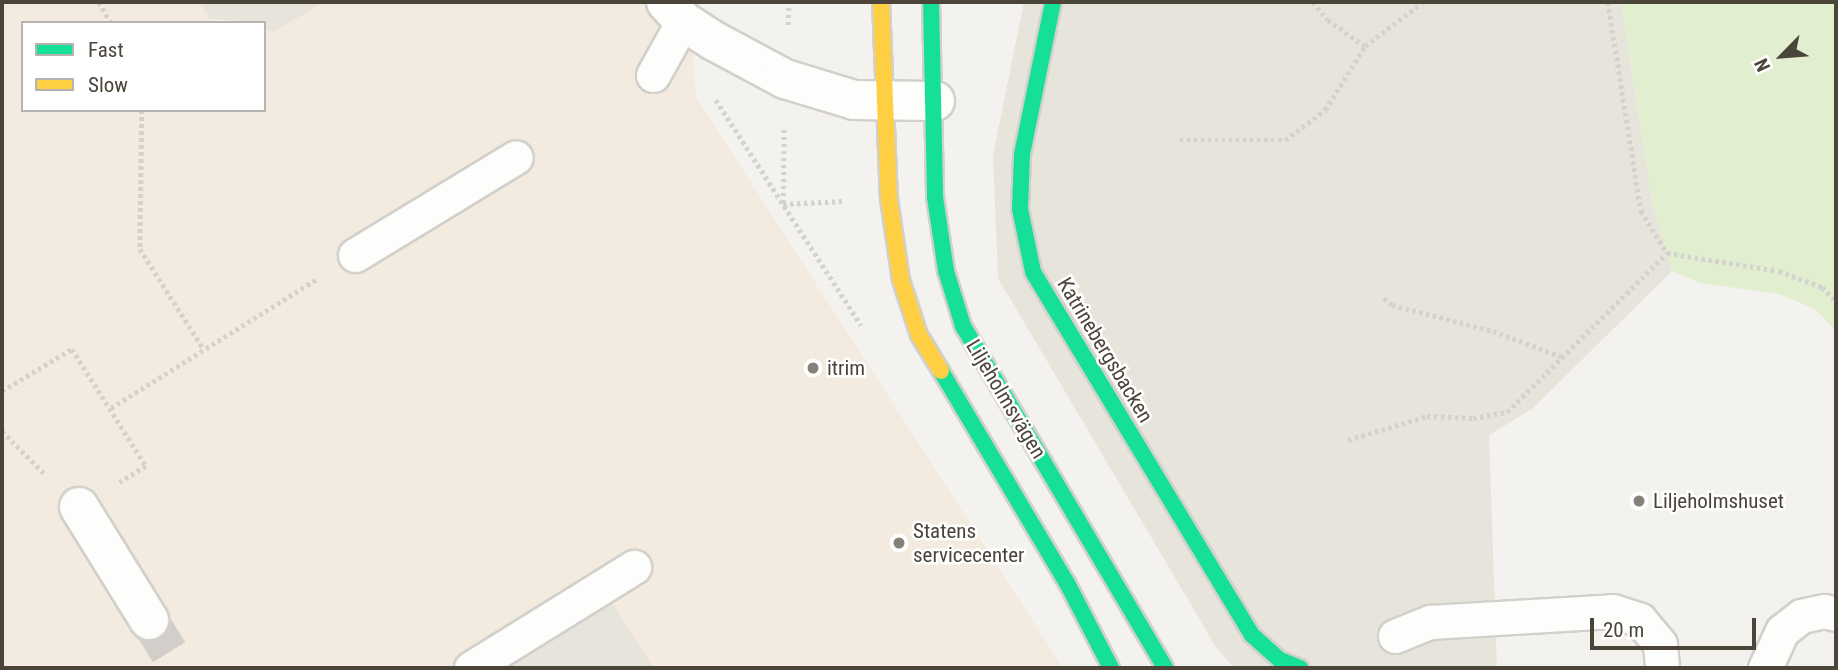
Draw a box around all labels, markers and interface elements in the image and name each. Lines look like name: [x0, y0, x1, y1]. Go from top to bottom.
legend: [21, 21, 266, 112]
north arrow: [1747, 21, 1817, 91]
text: Fast: [88, 38, 124, 62]
text: N: [1750, 55, 1775, 75]
text: Slow: [88, 73, 128, 97]
street label: Katrinebergsbacken: [1052, 273, 1158, 427]
street label: Liljeholmsvägen: [961, 335, 1051, 463]
place label: itrim: [827, 355, 865, 381]
marker: itrim: [805, 360, 821, 376]
place label: Liljeholmshuset: [1653, 488, 1784, 514]
marker: Liljeholmshuset: [1631, 493, 1647, 509]
place label: Statens servicecenter: [913, 518, 1025, 568]
marker: Statens servicecenter: [891, 535, 907, 551]
scale bar: [1593, 604, 1759, 648]
text: 20 m: [1603, 618, 1644, 642]

